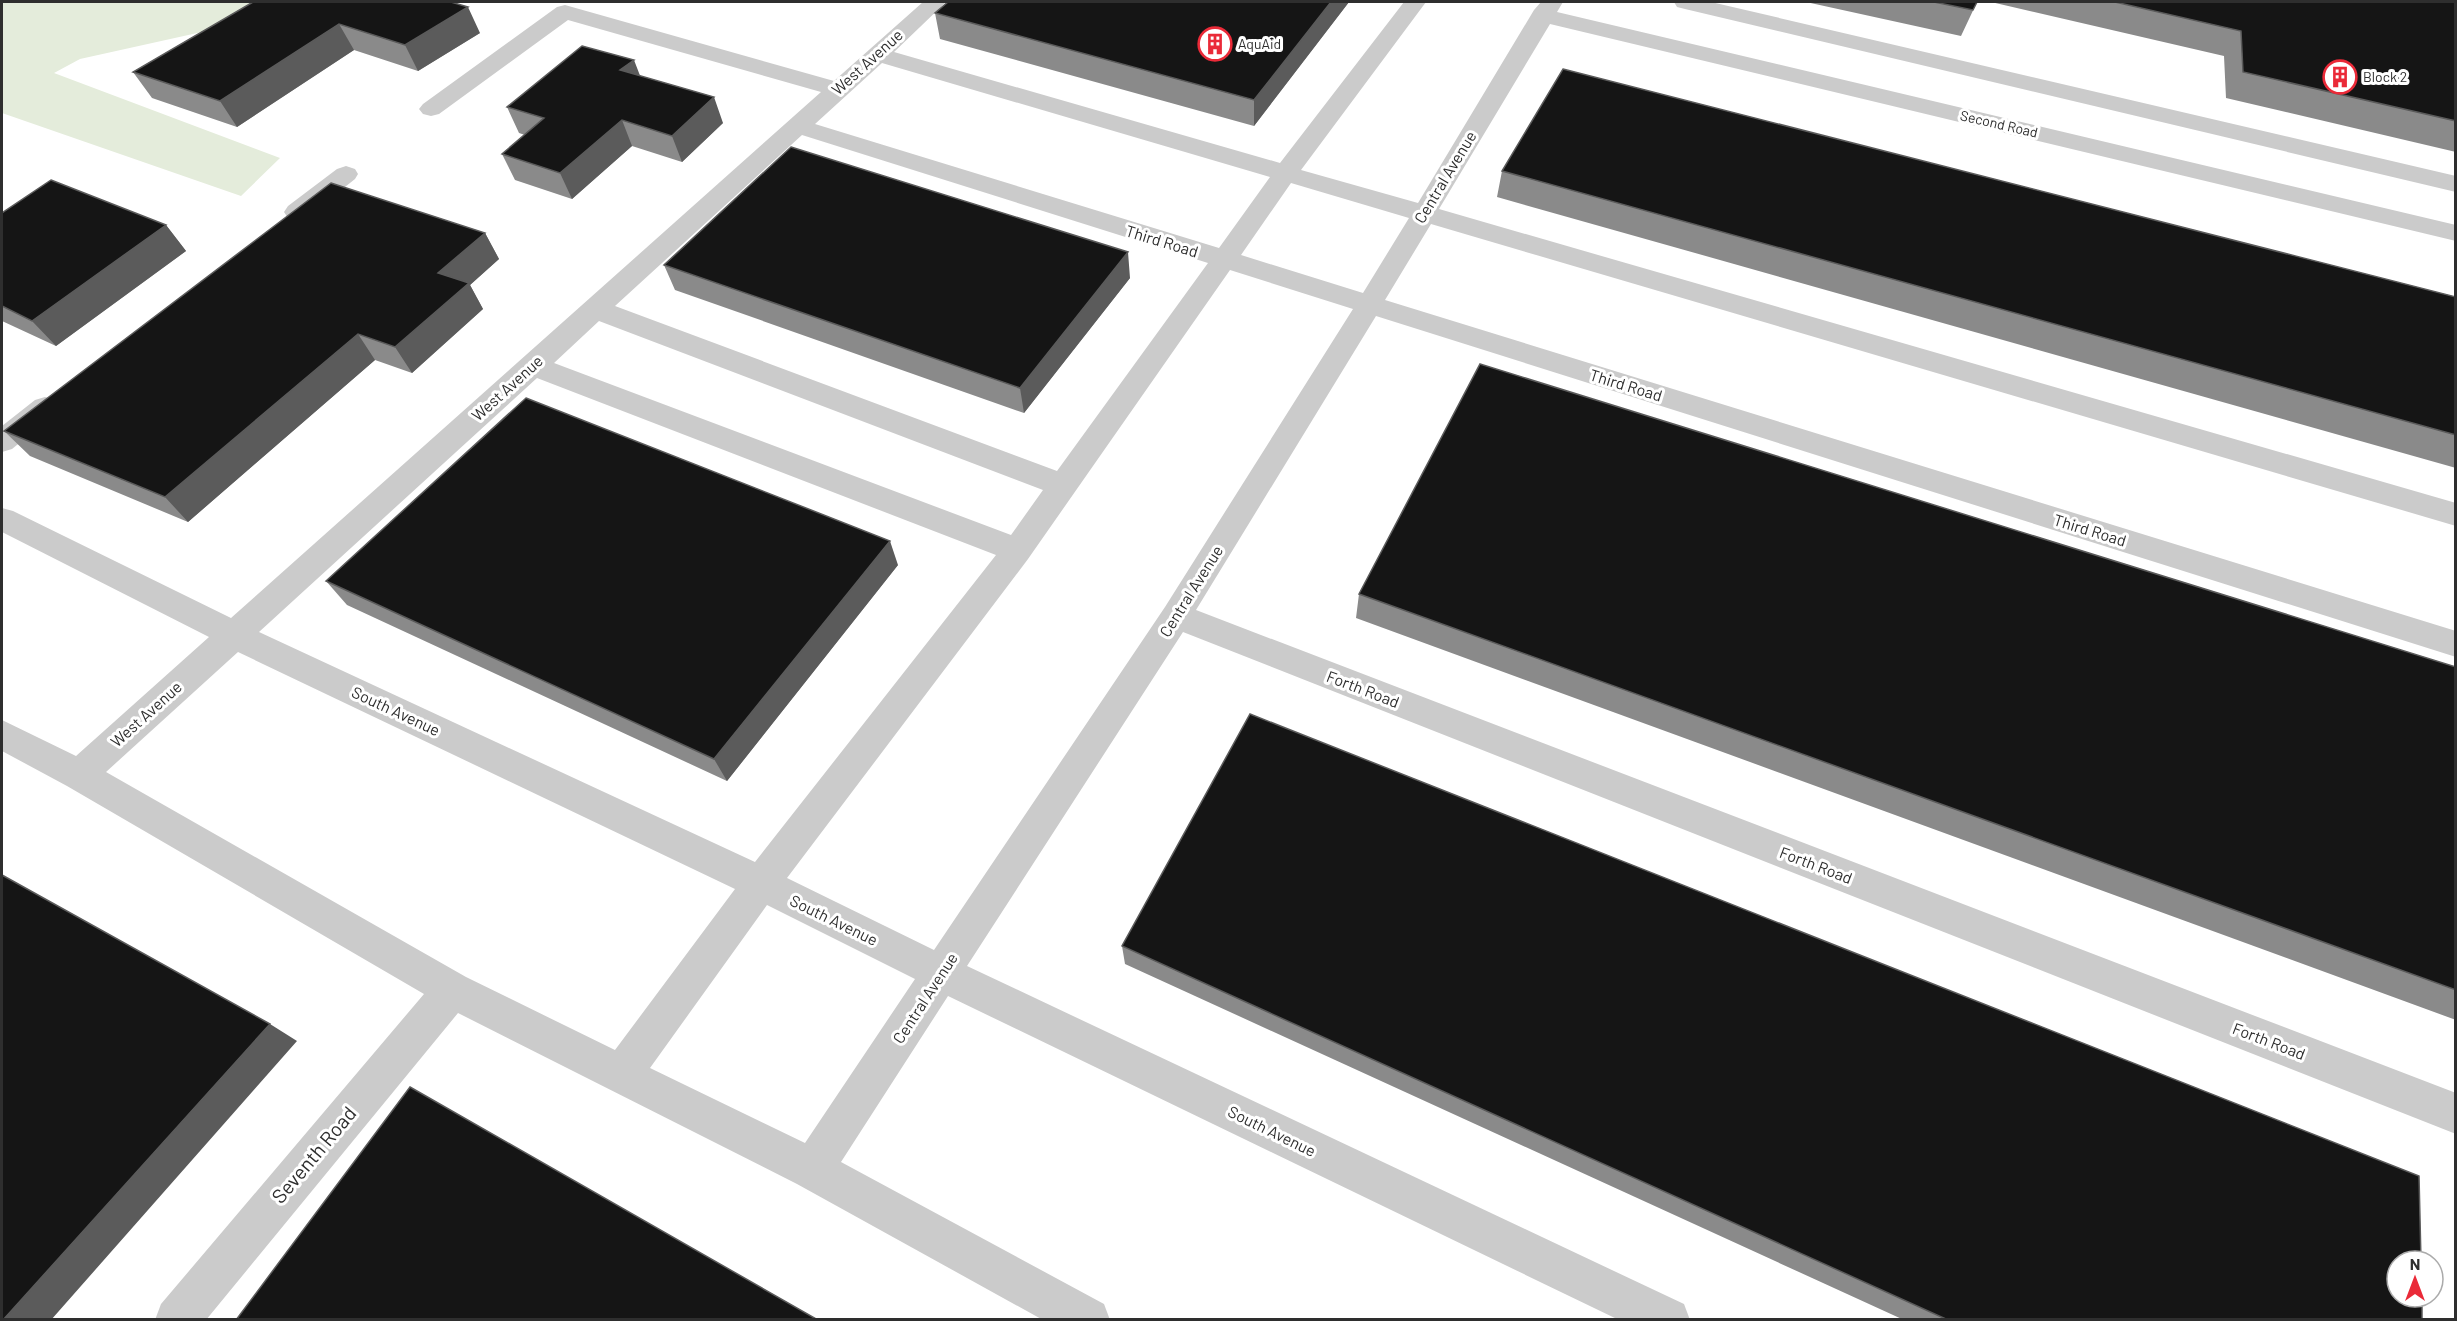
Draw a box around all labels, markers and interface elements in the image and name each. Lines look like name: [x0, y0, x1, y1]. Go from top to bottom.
street label: West Avenue: [827, 25, 906, 99]
building icon: AquAid: [1197, 26, 1233, 62]
place label: AquAid: [1238, 35, 1281, 52]
building icon: Block 2: [2322, 59, 2358, 95]
place label: Block 2: [2363, 68, 2407, 85]
street label: Second Road: [1959, 106, 2040, 141]
street label: Central Avenue: [1410, 127, 1480, 226]
street label: Third Road: [1124, 220, 1201, 261]
street label: West Avenue: [467, 351, 546, 425]
street label: Third Road: [1588, 364, 1665, 405]
street label: Third Road: [2052, 509, 2129, 550]
street label: Central Avenue: [1155, 541, 1226, 640]
street label: Forth Road: [1324, 666, 1402, 711]
street label: West Avenue: [106, 677, 185, 751]
street label: South Avenue: [349, 682, 443, 739]
street label: Forth Road: [1777, 842, 1855, 887]
street label: South Avenue: [787, 890, 881, 949]
street label: Central Avenue: [888, 949, 961, 1047]
street label: Forth Road: [2230, 1018, 2308, 1063]
street label: Seventh Road: [266, 1101, 361, 1208]
street label: South Avenue: [1225, 1101, 1319, 1160]
north arrow: [2385, 1249, 2445, 1309]
text: N: [2410, 1254, 2420, 1273]

